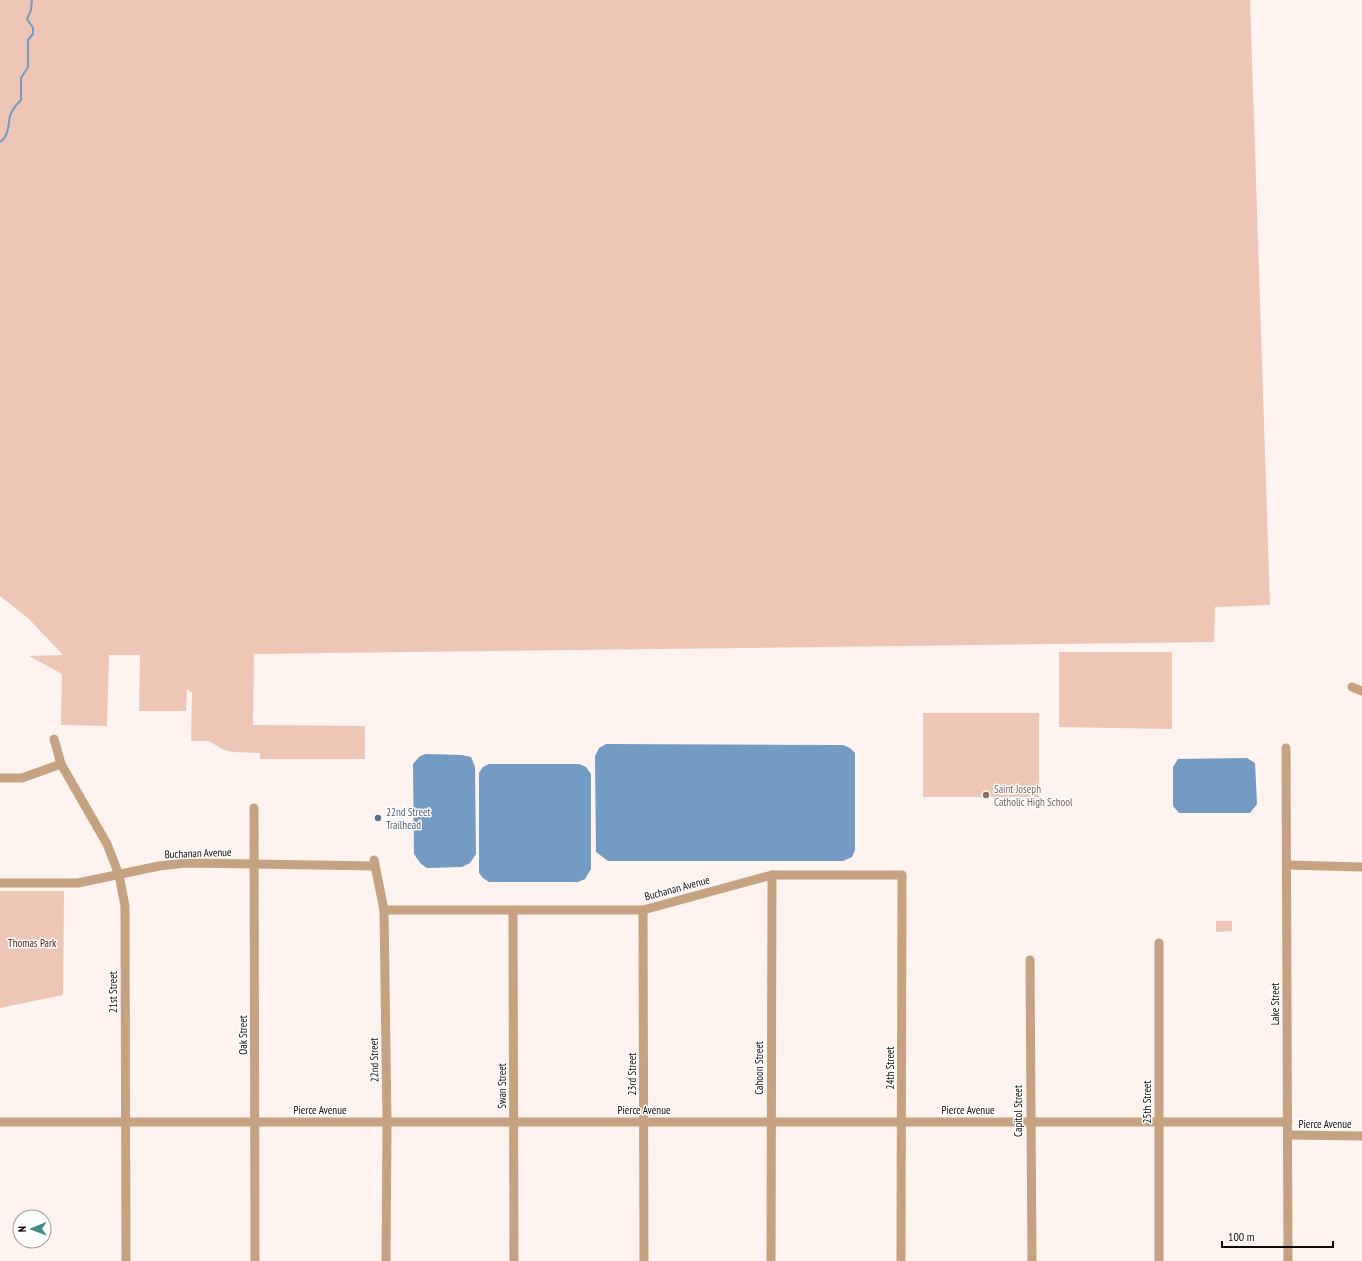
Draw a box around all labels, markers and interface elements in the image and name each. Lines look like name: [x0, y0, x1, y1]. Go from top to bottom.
place label: Saint Joseph Catholic High School: [994, 782, 1073, 809]
marker: Saint Joseph Catholic High School: [981, 790, 991, 800]
place label: 22nd Street Trailhead: [386, 805, 431, 832]
marker: 22nd Street Trailhead: [373, 813, 383, 823]
street label: Buchanan Avenue: [164, 845, 232, 861]
street label: Buchanan Avenue: [643, 872, 712, 903]
park label: Thomas Park: [8, 936, 57, 950]
street label: 21st Street: [106, 971, 120, 1013]
street label: Lake Street: [1268, 983, 1282, 1025]
street label: Oak Street: [236, 1015, 250, 1055]
street label: 22nd Street: [367, 1038, 381, 1082]
street label: Cahoon Street: [752, 1041, 766, 1095]
street label: 24th Street: [883, 1047, 897, 1089]
street label: 23rd Street: [625, 1053, 639, 1095]
street label: Swan Street: [495, 1063, 509, 1109]
street label: 25th Street: [1140, 1081, 1154, 1123]
street label: Capitol Street: [1011, 1085, 1025, 1137]
street label: Pierce Avenue: [293, 1103, 347, 1117]
street label: Pierce Avenue: [617, 1103, 671, 1117]
street label: Pierce Avenue: [941, 1103, 995, 1117]
street label: Pierce Avenue: [1298, 1117, 1352, 1131]
north arrow: [12, 1209, 52, 1249]
scale bar: [1222, 1223, 1333, 1249]
text: N: [15, 1226, 29, 1232]
text: 100 m: [1228, 1229, 1255, 1244]

